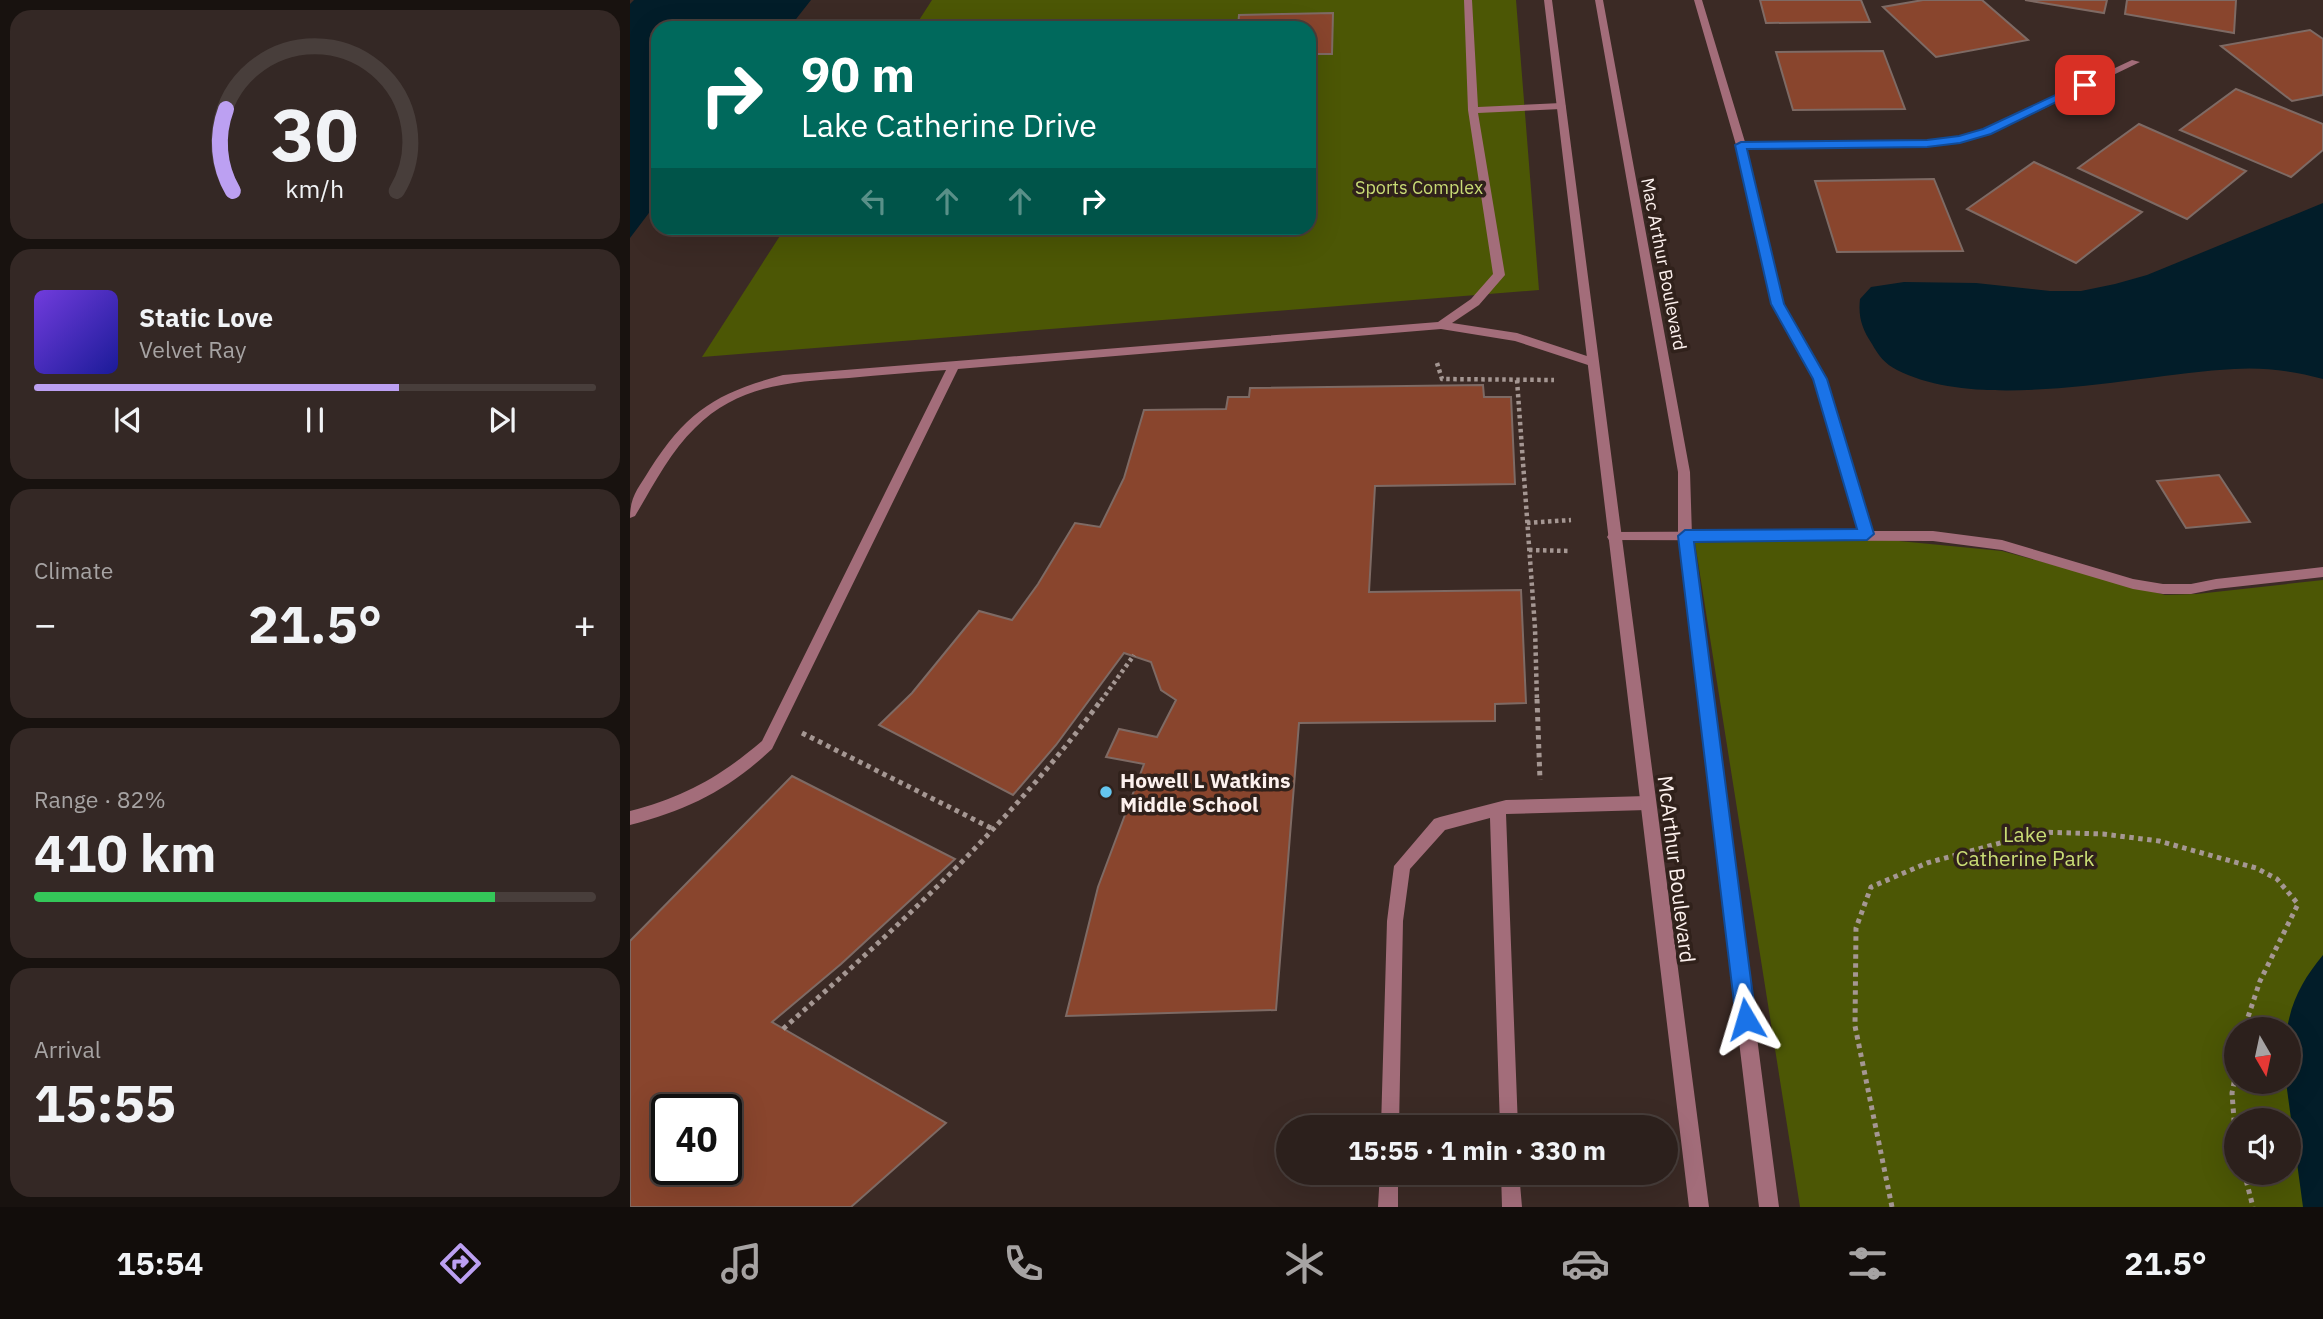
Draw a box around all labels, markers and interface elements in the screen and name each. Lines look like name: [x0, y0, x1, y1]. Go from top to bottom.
text: 90 m: [801, 42, 915, 105]
icon: right: [686, 49, 777, 140]
pin: [2055, 55, 2115, 115]
icon: arrive: [2066, 66, 2104, 104]
text: 30: [271, 86, 359, 181]
text: Lake Catherine Drive: [801, 104, 1097, 146]
text: km/h: [286, 172, 344, 205]
park label: Sports Complex: [1355, 176, 1483, 199]
street label: Mac Arthur Boulevard: [1636, 176, 1692, 352]
icon: left: [855, 182, 893, 220]
icon: ahead: [928, 182, 966, 220]
icon: ahead: [1001, 182, 1039, 220]
icon: right: [1074, 182, 1112, 220]
text: Static Love: [139, 300, 273, 334]
text: Velvet Ray: [139, 334, 246, 364]
icon: previous: [109, 401, 147, 439]
icon: pause: [296, 401, 334, 439]
icon: next: [483, 401, 521, 439]
text: Climate: [34, 555, 113, 585]
text: 21.5°: [248, 590, 382, 657]
text: −: [34, 599, 57, 648]
text: +: [573, 599, 596, 648]
place label: Howell L Watkins Middle School: [1120, 766, 1291, 818]
street label: McArthur Boulevard: [1652, 774, 1702, 964]
text: Range · 82%: [34, 784, 166, 814]
marker: Howell L Watkins Middle School: [1098, 784, 1114, 800]
text: 410 km: [34, 819, 216, 886]
park label: Lake Catherine Park: [1956, 820, 2094, 872]
position arrow: [1709, 982, 1783, 1056]
north arrow: [2224, 1017, 2301, 1094]
map controls: [2224, 1017, 2301, 1185]
text: Arrival: [34, 1034, 101, 1064]
text: 15:55: [34, 1069, 176, 1136]
speed limit sign: 40: [651, 1094, 742, 1185]
button: sound: [2224, 1108, 2301, 1185]
text: 15:55 · 1 min · 330 m: [1348, 1133, 1606, 1167]
icon: directions: [436, 1239, 485, 1288]
icon: music: [717, 1239, 766, 1288]
icon: phone: [999, 1239, 1048, 1288]
icon: climate: [1280, 1239, 1329, 1288]
icon: car: [1561, 1239, 1610, 1288]
icon: filters: [1843, 1239, 1892, 1288]
text: 15:54: [116, 1242, 204, 1284]
text: 21.5°: [2124, 1242, 2207, 1284]

